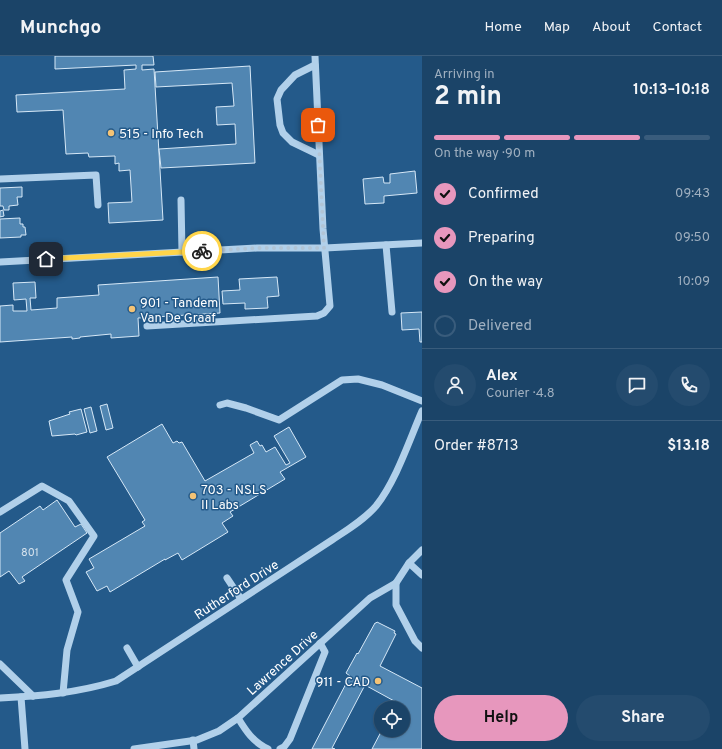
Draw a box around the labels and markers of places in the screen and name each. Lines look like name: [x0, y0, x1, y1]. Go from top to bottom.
pin: [301, 108, 335, 142]
place label: 515 - Info Tech: [119, 127, 204, 143]
marker: 515 - Info Tech: [106, 128, 116, 138]
pin: [29, 242, 63, 276]
place label: 901 - Tandem Van De Graaf: [140, 296, 218, 327]
marker: 901 - Tandem Van De Graaf: [127, 304, 137, 314]
place label: 703 - NSLS II Labs: [201, 483, 267, 514]
marker: 703 - NSLS II Labs: [188, 491, 198, 501]
place label: 911 - CAD: [316, 675, 370, 691]
marker: 911 - CAD: [373, 676, 383, 686]

